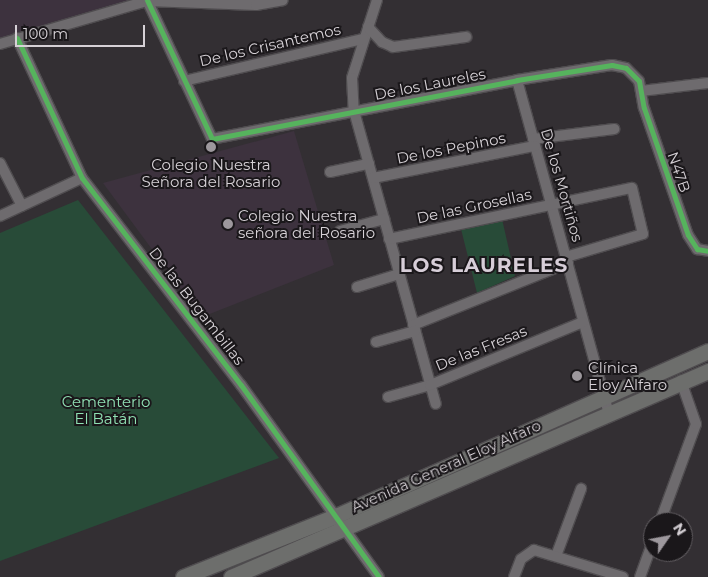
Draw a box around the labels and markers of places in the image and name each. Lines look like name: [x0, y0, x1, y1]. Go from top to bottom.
marker: Colegio Nuestra Señora del Rosario: [205, 141, 217, 153]
place label: Colegio Nuestra Señora del Rosario: [142, 155, 280, 190]
place label: Colegio Nuestra señora del Rosario: [238, 206, 375, 241]
marker: Colegio Nuestra señora del Rosario: [222, 218, 234, 230]
place label: Clínica Eloy Alfaro: [588, 358, 667, 393]
marker: Clínica Eloy Alfaro: [570, 369, 584, 383]

